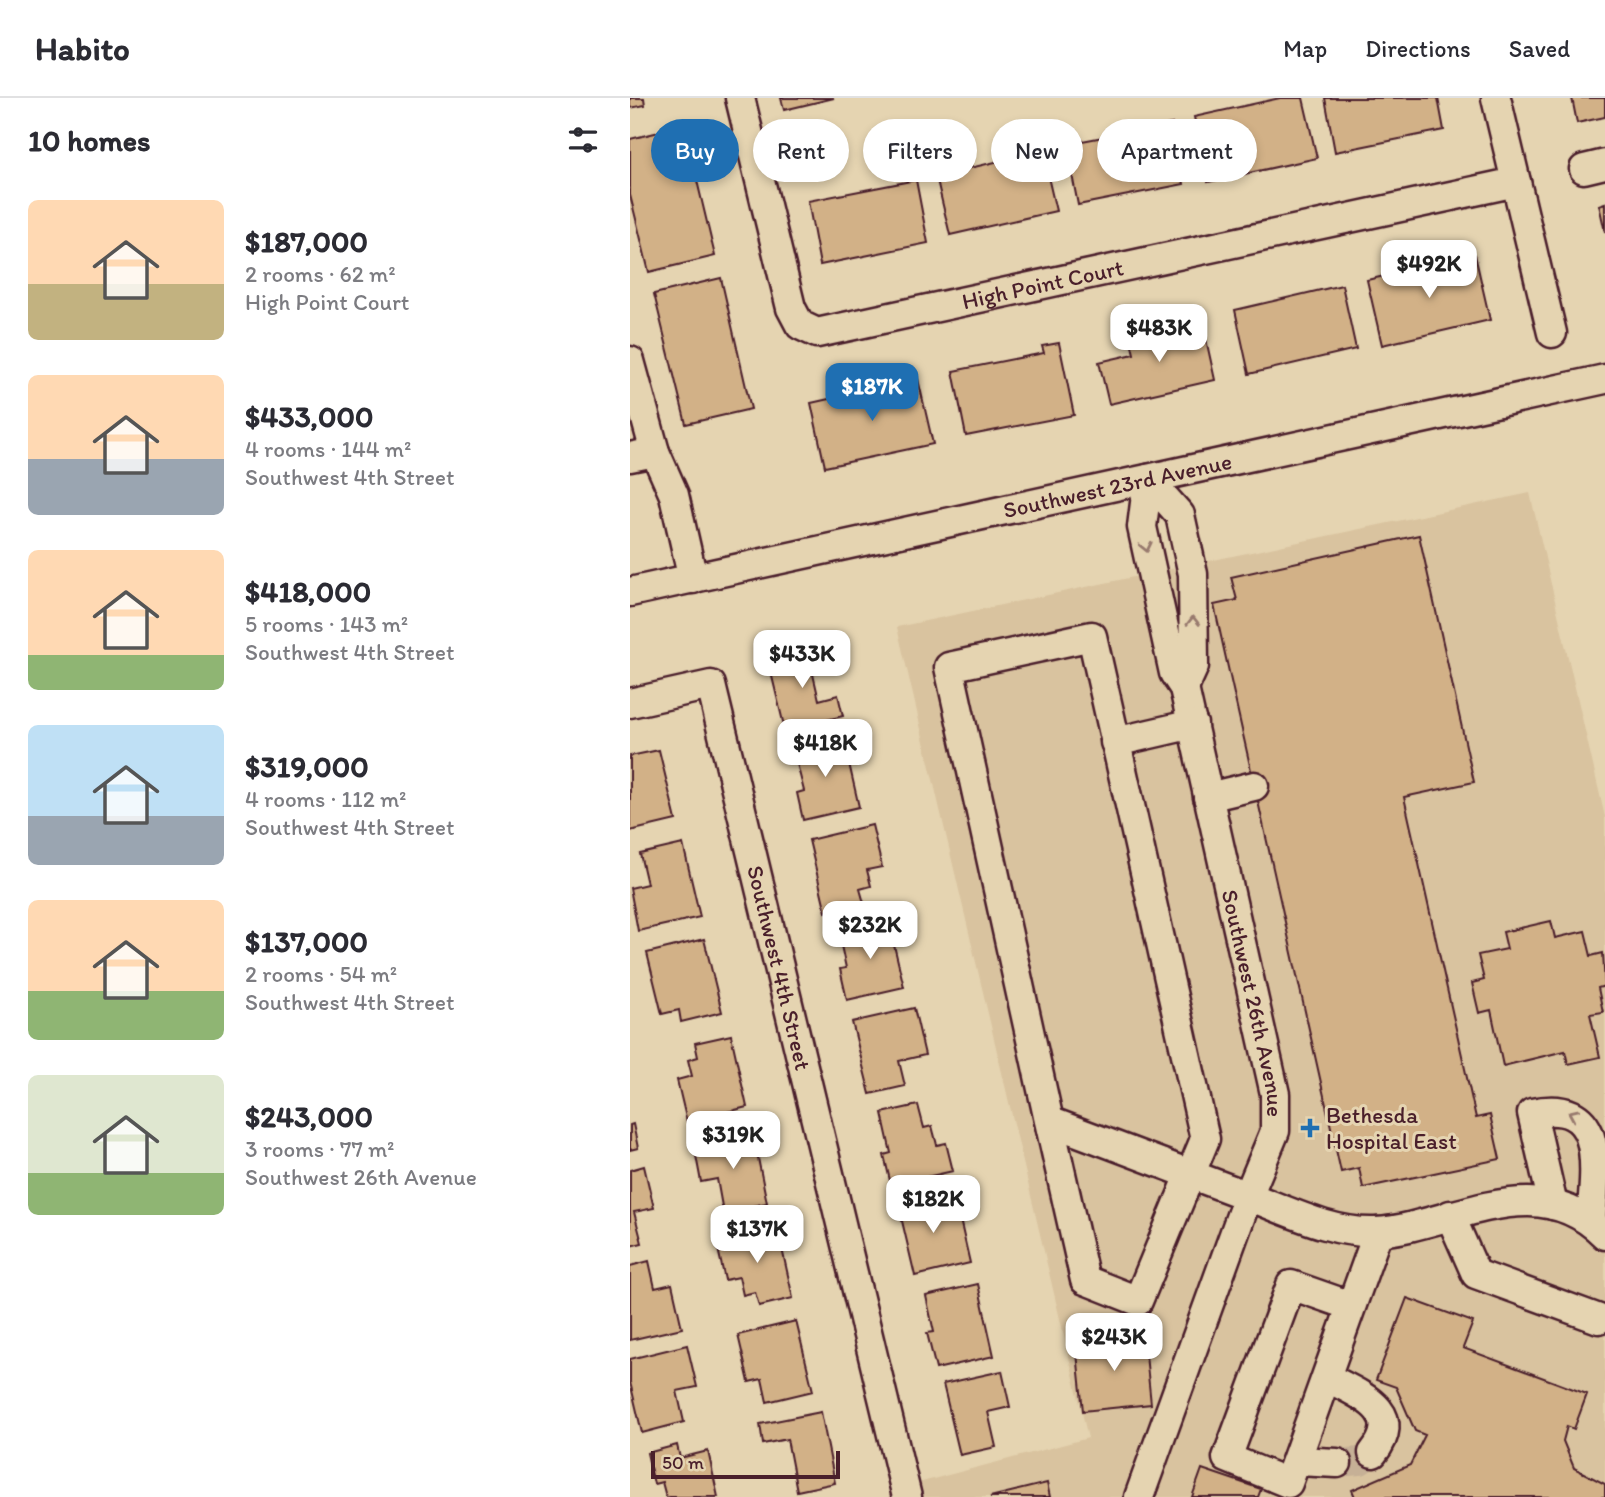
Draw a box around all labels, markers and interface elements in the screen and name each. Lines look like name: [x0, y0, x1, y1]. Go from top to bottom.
text: Habito: [35, 29, 130, 68]
text: Map: [1283, 34, 1327, 63]
text: Directions: [1365, 34, 1471, 63]
text: Saved: [1509, 34, 1570, 63]
chip: Buy: [651, 119, 739, 182]
chip: Rent: [753, 119, 849, 182]
chip: Filters: [863, 119, 977, 182]
chip: New: [991, 119, 1083, 182]
chip: Apartment: [1097, 119, 1257, 182]
icon: filters: [564, 121, 602, 159]
text: 10 homes: [28, 122, 151, 159]
text: $187,000: [245, 223, 368, 260]
icon: home: [84, 228, 168, 312]
pin: $492K: [1380, 240, 1478, 300]
text: $492K: [1397, 249, 1461, 277]
street label: High Point Court: [959, 253, 1126, 315]
text: 2 rooms · 62 m²: [245, 260, 396, 288]
text: High Point Court: [245, 288, 410, 316]
pin: $483K: [1110, 304, 1208, 364]
text: $483K: [1126, 313, 1192, 341]
pin: $187K: [823, 364, 921, 423]
text: $187K: [841, 372, 903, 400]
text: $433,000: [245, 398, 374, 435]
icon: home: [84, 403, 168, 487]
text: 4 rooms · 144 m²: [245, 435, 411, 463]
street label: Southwest 23rd Avenue: [1001, 447, 1234, 524]
text: Southwest 4th Street: [245, 463, 455, 491]
one-way arrow: [1138, 541, 1152, 553]
text: $418,000: [245, 573, 371, 610]
icon: home: [84, 578, 168, 662]
text: 5 rooms · 143 m²: [245, 610, 408, 638]
one-way arrow: [1185, 615, 1201, 626]
pin: $433K: [753, 630, 851, 690]
text: Southwest 4th Street: [245, 638, 455, 666]
text: $433K: [769, 639, 835, 667]
pin: $418K: [776, 720, 874, 779]
text: $418K: [793, 728, 857, 756]
text: $319,000: [245, 748, 369, 785]
icon: home: [84, 753, 168, 837]
text: 4 rooms · 112 m²: [245, 785, 406, 813]
text: Southwest 4th Street: [245, 813, 455, 841]
street label: Southwest 4th Street: [741, 863, 818, 1073]
street label: Southwest 26th Avenue: [1216, 887, 1289, 1117]
pin: $232K: [821, 902, 919, 961]
text: $232K: [838, 910, 902, 938]
text: $137,000: [245, 923, 368, 960]
icon: home: [84, 928, 168, 1012]
text: 2 rooms · 54 m²: [245, 960, 397, 988]
text: Southwest 4th Street: [245, 988, 455, 1016]
text: $243,000: [245, 1098, 373, 1135]
place label: Bethesda Hospital East: [1326, 1101, 1457, 1155]
icon: home: [84, 1103, 168, 1187]
one-way arrow: [1568, 1108, 1580, 1122]
pin: $319K: [684, 1112, 782, 1171]
marker: Bethesda Hospital East: [1300, 1118, 1320, 1138]
text: $319K: [702, 1120, 764, 1148]
text: 3 rooms · 77 m²: [245, 1135, 395, 1163]
text: Southwest 26th Avenue: [245, 1163, 477, 1191]
pin: $182K: [884, 1176, 982, 1235]
text: $182K: [902, 1184, 964, 1212]
pin: $137K: [708, 1206, 806, 1265]
text: $137K: [727, 1214, 787, 1242]
pin: $243K: [1065, 1314, 1163, 1373]
text: $243K: [1082, 1322, 1146, 1350]
scale bar: [651, 1448, 840, 1480]
text: 50 m: [662, 1451, 704, 1474]

